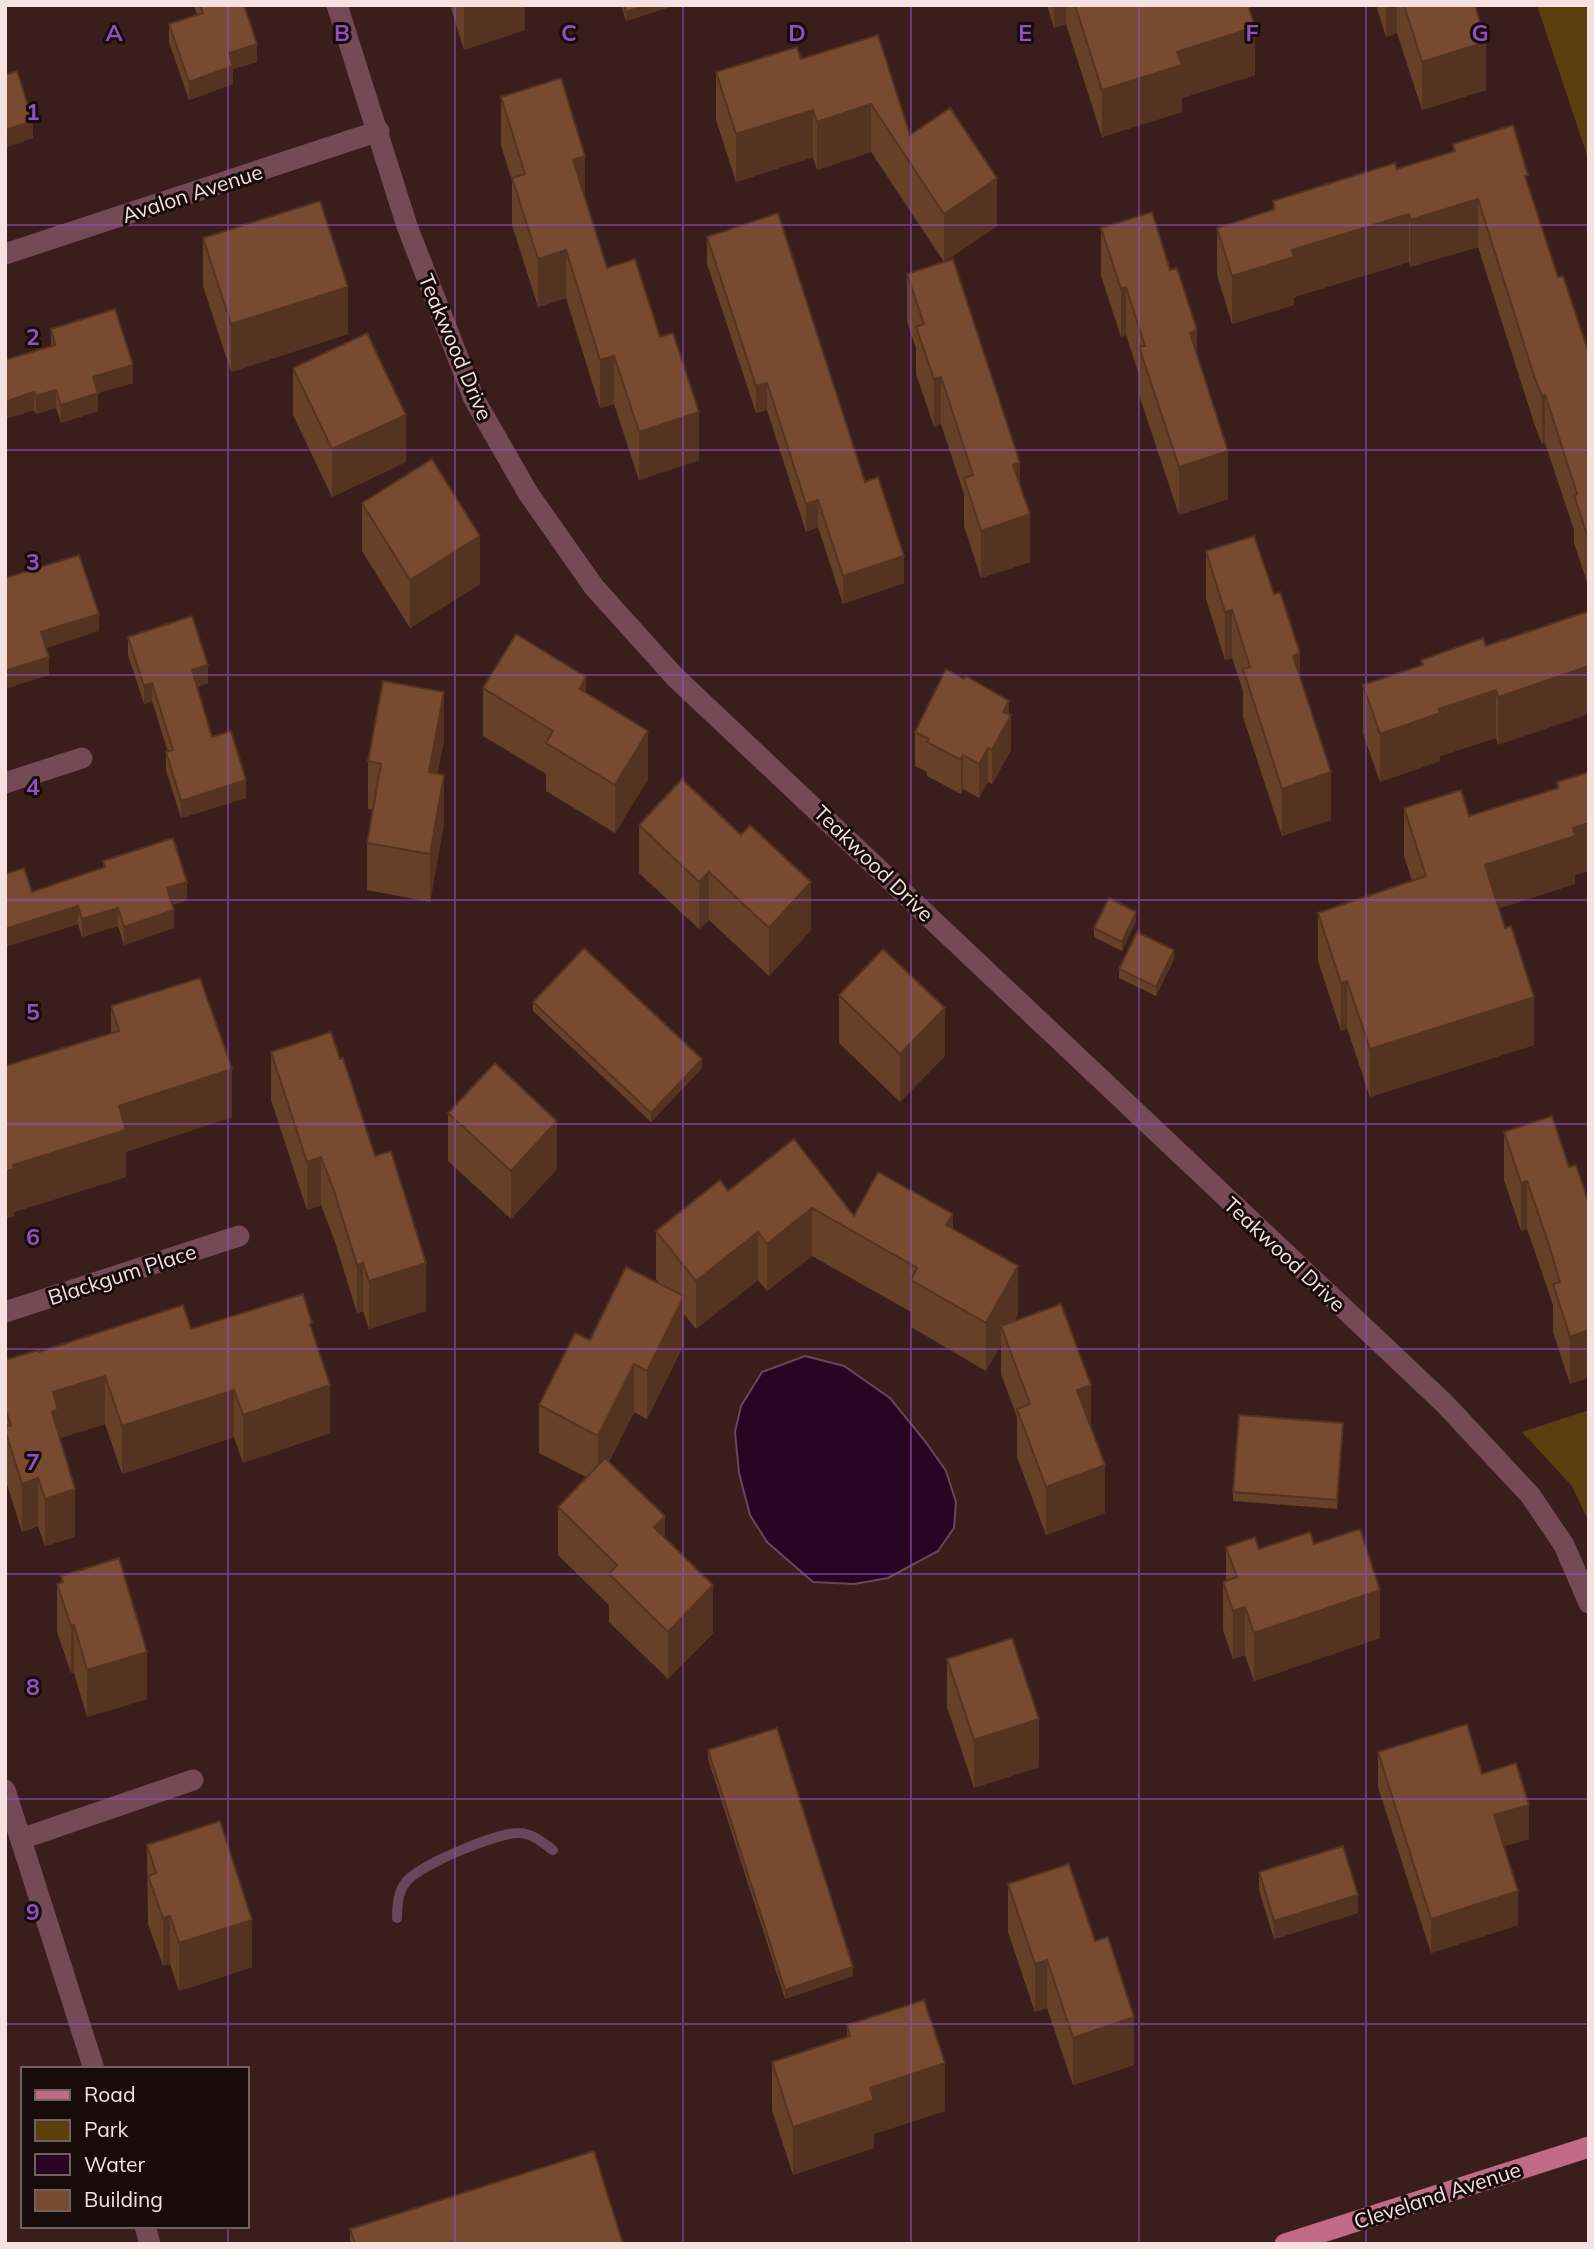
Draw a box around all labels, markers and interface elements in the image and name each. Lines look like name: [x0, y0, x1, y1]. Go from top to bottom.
text: A: [105, 18, 123, 47]
text: B: [334, 18, 350, 47]
text: C: [561, 18, 577, 47]
text: D: [788, 18, 806, 47]
text: E: [1018, 18, 1032, 47]
text: F: [1245, 18, 1259, 47]
text: G: [1471, 18, 1489, 47]
text: 1: [26, 97, 40, 126]
street label: Avalon Avenue: [118, 158, 266, 228]
street label: Teakwood Drive: [413, 270, 499, 424]
text: 2: [26, 322, 40, 351]
text: 3: [26, 547, 40, 576]
text: 4: [26, 772, 40, 801]
street label: Teakwood Drive: [809, 799, 939, 927]
text: 5: [26, 997, 40, 1026]
street label: Teakwood Drive: [1219, 1191, 1351, 1317]
text: 6: [26, 1222, 40, 1251]
street label: Blackgum Place: [45, 1238, 199, 1310]
text: 7: [26, 1447, 40, 1476]
text: 8: [26, 1672, 40, 1701]
text: 9: [26, 1897, 40, 1926]
legend: [21, 2067, 248, 2228]
text: Road: [84, 2081, 135, 2107]
text: Park: [84, 2116, 128, 2142]
text: Water: [84, 2151, 145, 2177]
street label: Cleveland Avenue: [1350, 2156, 1524, 2234]
text: Building: [84, 2186, 163, 2212]

